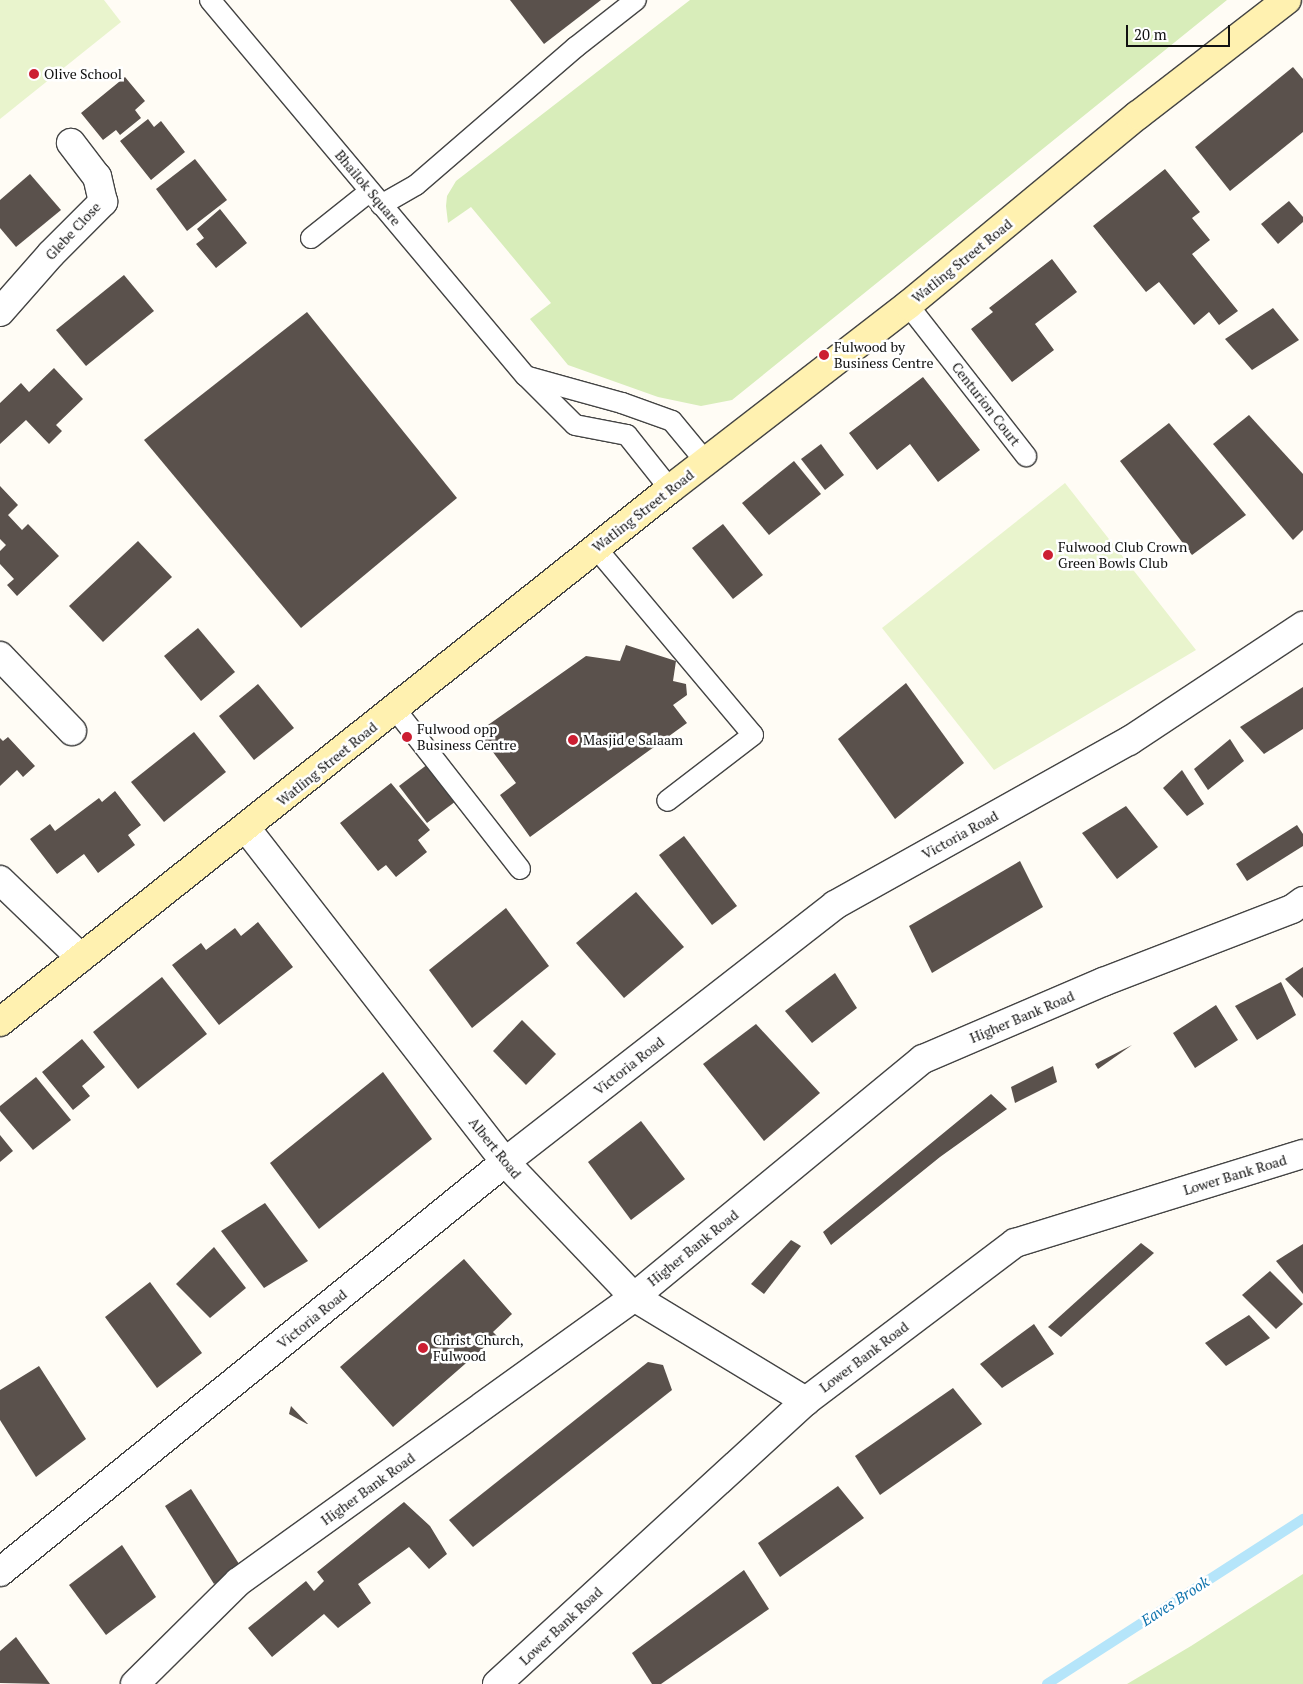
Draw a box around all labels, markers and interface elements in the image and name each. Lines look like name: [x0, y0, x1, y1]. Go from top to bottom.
scale bar: [1128, 15, 1232, 47]
text: 20 m: [1134, 24, 1167, 44]
place label: Olive School: [44, 66, 122, 82]
marker: Olive School: [28, 68, 40, 80]
street label: Bhailok Square: [332, 147, 404, 229]
street label: Glebe Close: [42, 199, 104, 263]
street label: Watling Street Road: [909, 215, 1015, 307]
place label: Fulwood by Business Centre: [834, 339, 933, 372]
marker: Fulwood by Business Centre: [818, 349, 830, 361]
street label: Centurion Court: [948, 359, 1024, 449]
street label: Watling Street Road: [589, 466, 697, 556]
place label: Fulwood Club Crown Green Bowls Club: [1058, 539, 1187, 572]
marker: Fulwood Club Crown Green Bowls Club: [1042, 549, 1054, 561]
street label: Watling Street Road: [274, 718, 380, 810]
place label: Fulwood opp Business Centre: [417, 721, 516, 754]
marker: Fulwood opp Business Centre: [401, 731, 413, 743]
place label: Masjid e Salaam: [583, 732, 683, 748]
marker: Masjid e Salaam: [567, 734, 579, 746]
street label: Victoria Road: [919, 807, 1001, 863]
street label: Higher Bank Road: [967, 987, 1077, 1047]
street label: Victoria Road: [591, 1033, 667, 1099]
street label: Albert Road: [465, 1114, 525, 1182]
street label: Lower Bank Road: [1181, 1151, 1289, 1199]
street label: Higher Bank Road: [644, 1206, 742, 1290]
street label: Victoria Road: [274, 1286, 350, 1352]
street label: Lower Bank Road: [816, 1318, 912, 1396]
place label: Christ Church, Fulwood: [433, 1332, 524, 1364]
marker: Christ Church, Fulwood: [417, 1342, 429, 1354]
street label: Higher Bank Road: [318, 1449, 418, 1529]
water label: Eaves Brook: [1138, 1572, 1212, 1630]
street label: Lower Bank Road: [516, 1583, 606, 1669]

